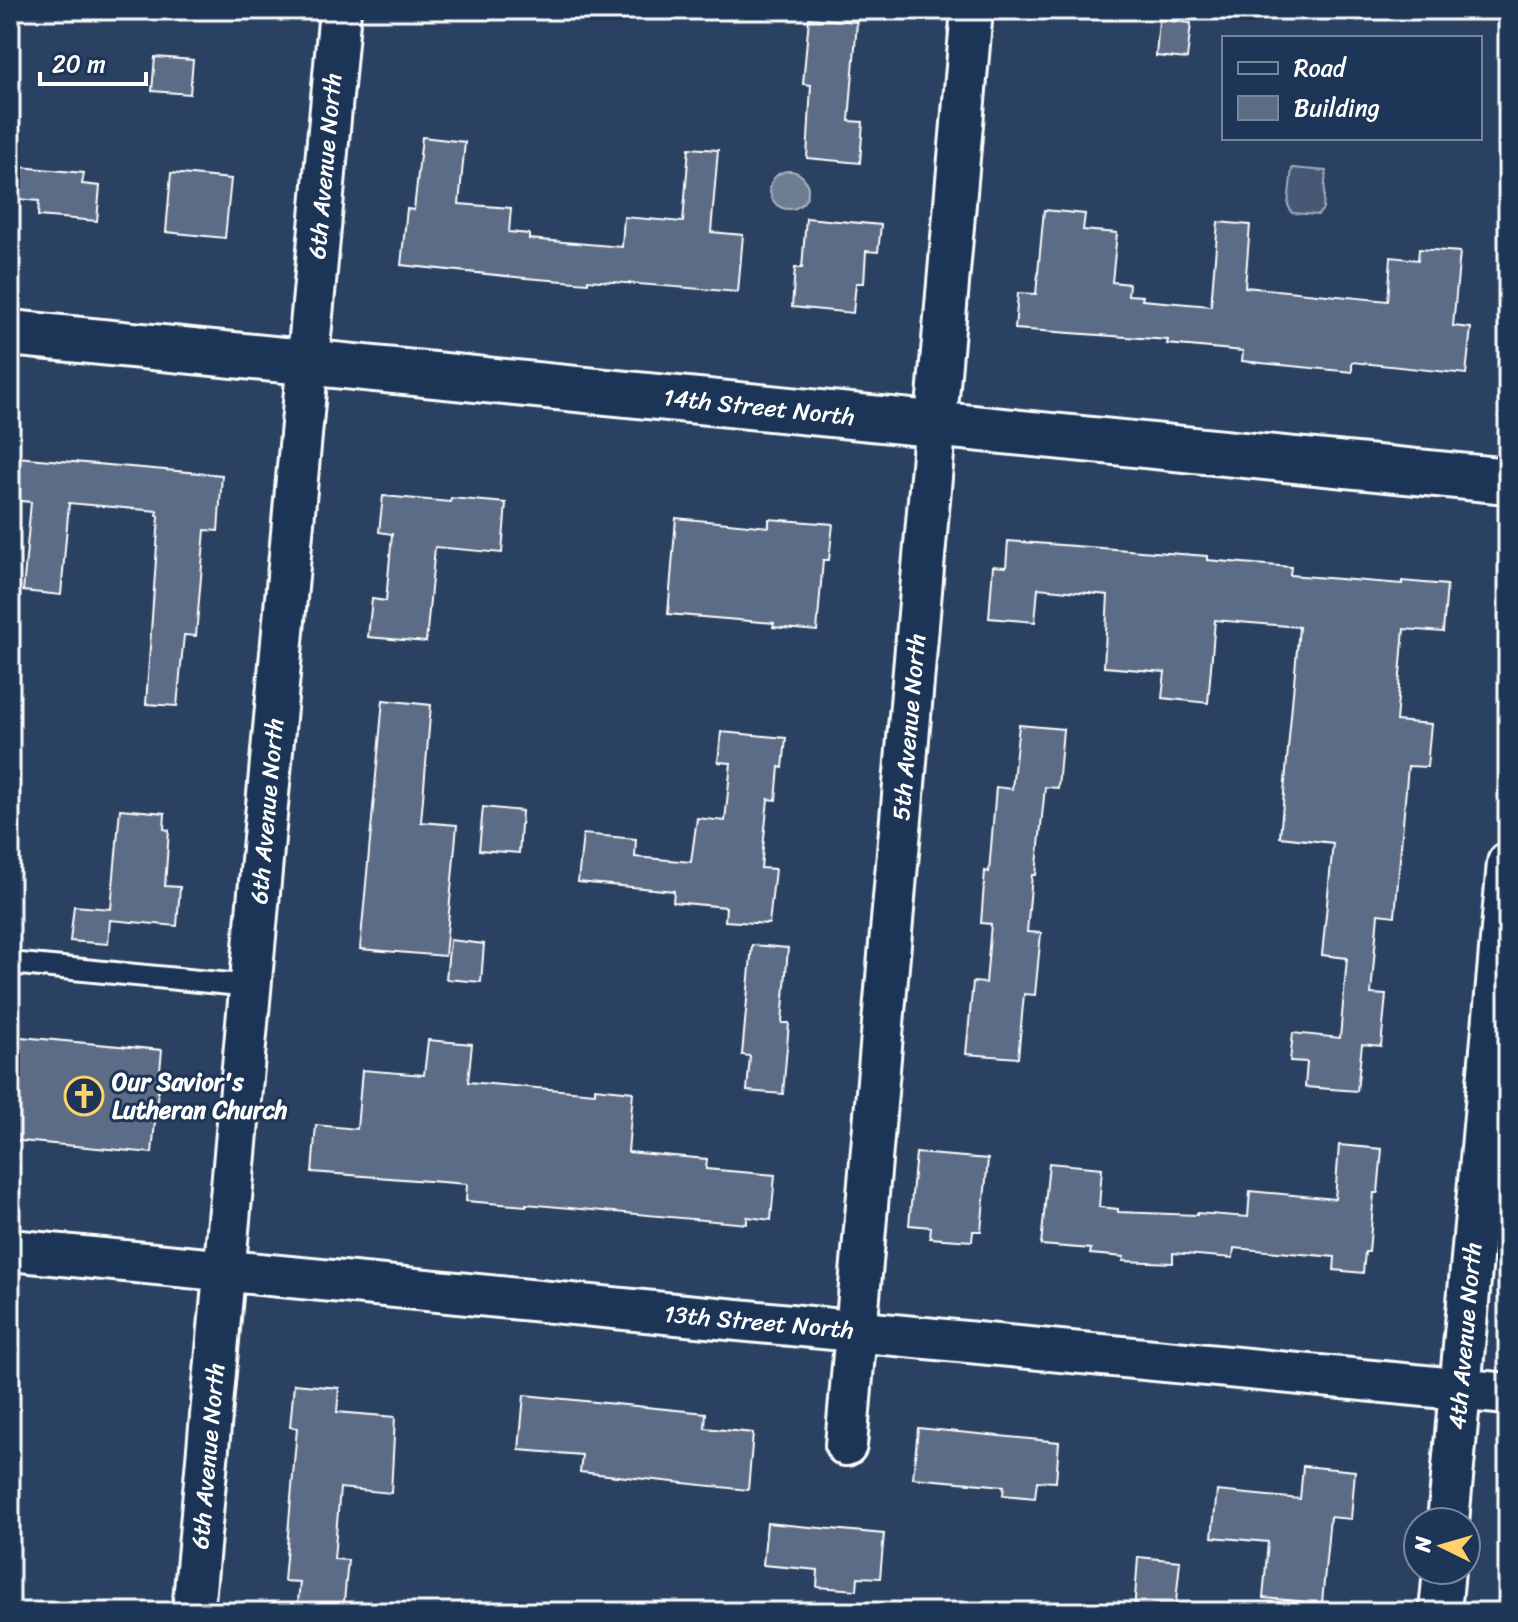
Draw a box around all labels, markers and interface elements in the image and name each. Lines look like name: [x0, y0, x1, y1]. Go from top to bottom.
scale bar: [40, 36, 146, 86]
legend: [1222, 36, 1482, 140]
text: 20 m: [52, 43, 106, 85]
text: Road: [1294, 47, 1348, 89]
street label: 6th Avenue North: [296, 71, 354, 261]
text: Building: [1294, 87, 1380, 129]
street label: 14th Street North: [661, 376, 857, 438]
street label: 5th Avenue North: [880, 632, 938, 822]
street label: 6th Avenue North: [238, 716, 296, 906]
place label: Our Savior's Lutheran Church: [112, 1061, 288, 1131]
church icon: Our Savior's Lutheran Church: [63, 1075, 105, 1117]
street label: 4th Avenue North: [1436, 1240, 1494, 1432]
street label: 13th Street North: [662, 1293, 856, 1351]
street label: 6th Avenue North: [179, 1361, 237, 1551]
north arrow: [1402, 1506, 1482, 1586]
text: N: [1402, 1534, 1443, 1555]

